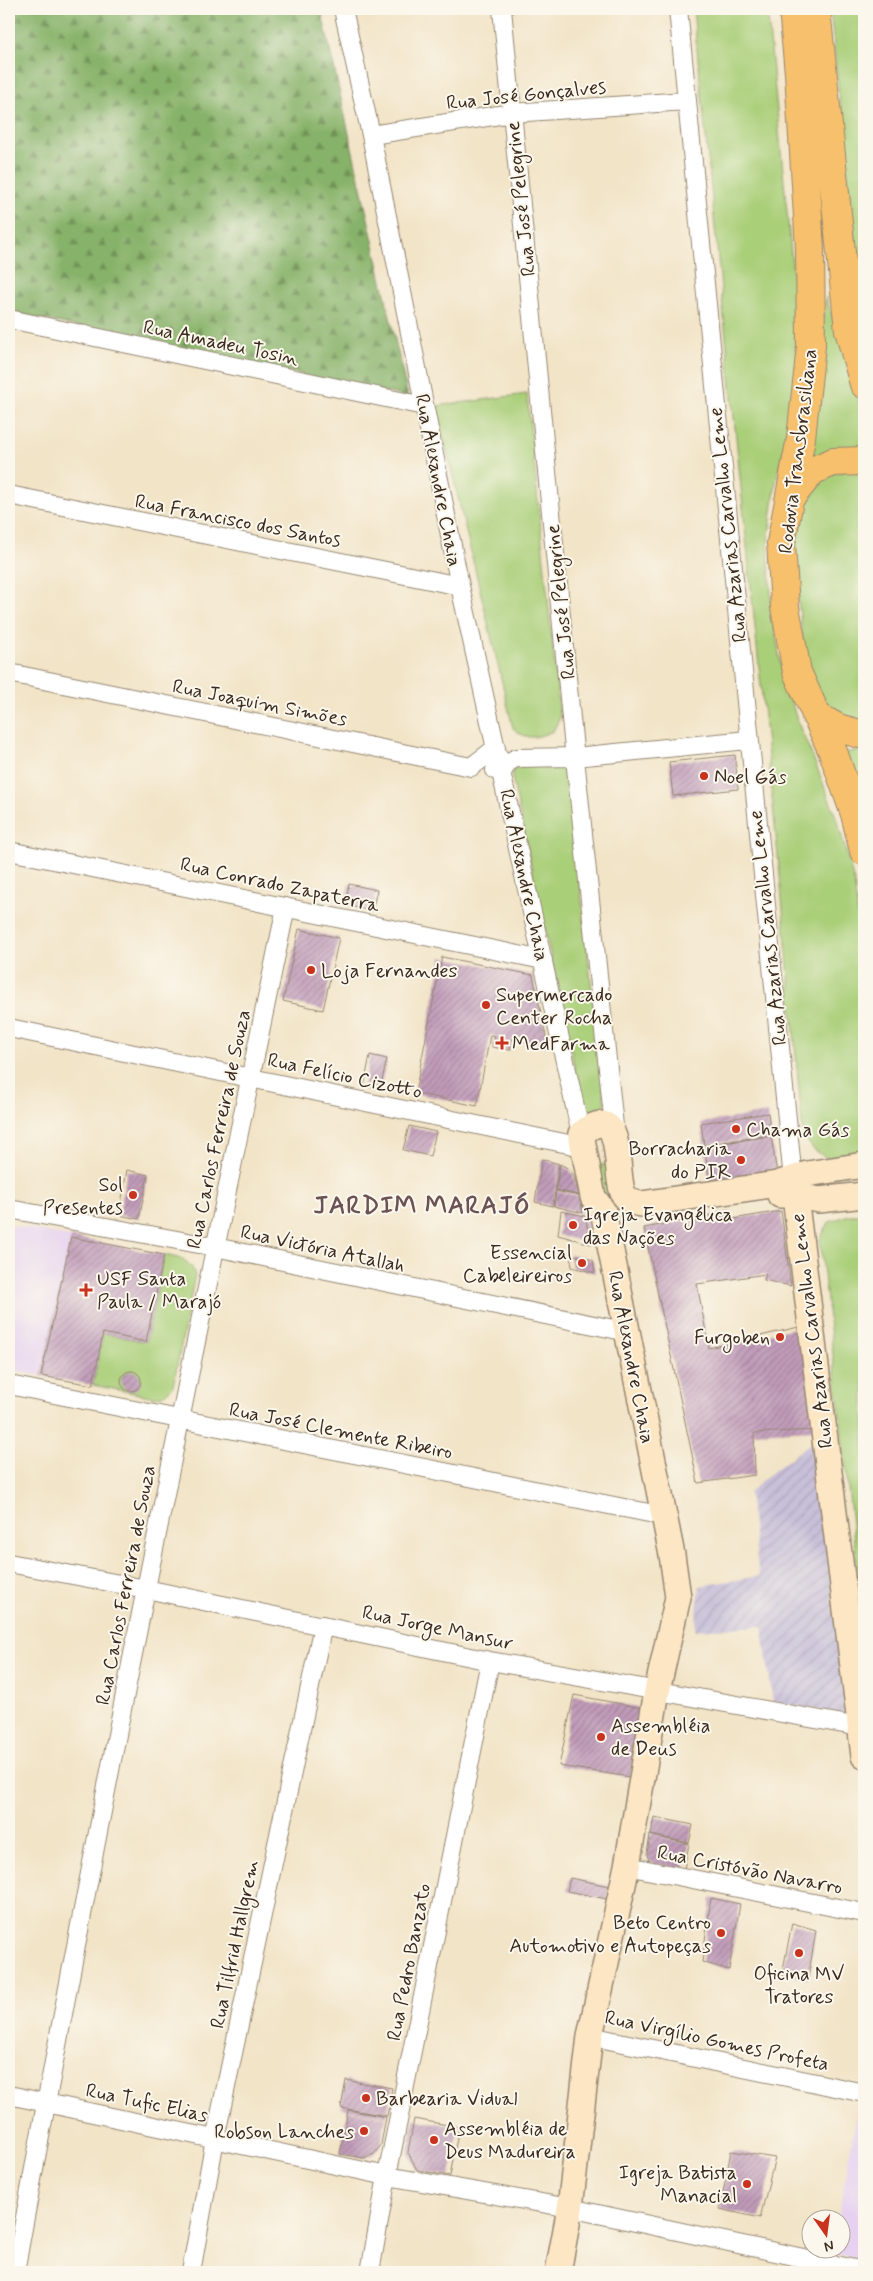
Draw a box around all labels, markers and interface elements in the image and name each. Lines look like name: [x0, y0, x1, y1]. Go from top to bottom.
street label: Rua José Gonçalves: [445, 74, 607, 117]
street label: Rua José Pelegrine: [500, 120, 544, 278]
street label: Rua Amadeu Tosin: [141, 314, 301, 373]
street label: Rodovia Transbrasiliana: [773, 347, 824, 555]
street label: Rua Alexandre Chaia: [408, 392, 467, 569]
street label: Rua Azarias Carvalho Leme: [703, 406, 754, 644]
street label: Rua Francisco dos Santos: [132, 488, 343, 555]
street label: Rua José Pelegrine: [540, 523, 584, 681]
street label: Rua Joaquim Simões: [170, 673, 350, 734]
place label: Noel Gás: [714, 764, 787, 791]
marker: Noel Gás: [698, 770, 710, 782]
street label: Rua Alexandre Chaia: [492, 787, 555, 964]
street label: Rua Azarias Carvalho Leme: [743, 809, 794, 1047]
street label: Rua Conrado Zapaterra: [178, 851, 383, 920]
place label: Loja Fernandes: [321, 958, 458, 985]
marker: Loja Fernandes: [305, 964, 317, 976]
place label: Supermercado Center Rocha: [496, 982, 612, 1032]
marker: Supermercado Center Rocha: [480, 999, 492, 1011]
street label: Rua Carlos Ferreira de Souza: [181, 1007, 258, 1251]
place label: MedFarma: [512, 1031, 611, 1058]
marker: MedFarma: [496, 1037, 508, 1049]
street label: Rua Felício Cizotto: [265, 1047, 425, 1106]
place label: Chama Gás: [746, 1117, 849, 1144]
marker: Chama Gás: [730, 1123, 742, 1135]
place label: Borracharia do PIR: [628, 1136, 732, 1186]
marker: Borracharia do PIR: [735, 1154, 747, 1166]
place label: Sol Presentes: [43, 1172, 123, 1222]
marker: Sol Presentes: [127, 1189, 139, 1201]
district label: JARDIM MARAJÓ: [313, 1190, 531, 1223]
place label: Igreja Evangélica das Nações: [583, 1202, 733, 1252]
street label: Rua Azarias Carvalho Leme: [785, 1212, 840, 1450]
street label: Rua Victória Atallah: [238, 1219, 407, 1280]
marker: Igreja Evangélica das Nações: [567, 1219, 579, 1231]
place label: Essencial Cabeleireiros: [463, 1240, 572, 1290]
marker: Essencial Cabeleireiros: [576, 1257, 588, 1269]
place label: USF Santa Paula / Marajó: [97, 1266, 221, 1316]
street label: Rua Alexandre Chaia: [601, 1269, 660, 1446]
marker: USF Santa Paula / Marajó: [79, 1283, 93, 1297]
place label: Furgoben: [694, 1325, 770, 1353]
marker: Furgoben: [774, 1331, 786, 1343]
street label: Rua José Clemente Ribeiro: [227, 1397, 455, 1466]
street label: Rua Carlos Ferreira de Souza: [90, 1463, 163, 1708]
street label: Rua Jorge Mansur: [359, 1599, 516, 1659]
place label: Assembléia de Deus: [611, 1713, 710, 1763]
marker: Assembléia de Deus: [595, 1731, 607, 1743]
street label: Rua Cristóvão Navarro: [655, 1839, 845, 1902]
street label: Rua Tilfrid Hallgrem: [204, 1857, 268, 2031]
street label: Rua Pedro Banzato: [381, 1881, 438, 2043]
place label: Beto Centro Automotivo e Autopeças: [509, 1910, 711, 1960]
marker: Beto Centro Automotivo e Autopeças: [715, 1927, 727, 1939]
marker: Oficina MV Tratores: [793, 1947, 805, 1959]
place label: Oficina MV Tratores: [753, 1961, 845, 2011]
street label: Rua Virgílio Gomes Profeta: [602, 2004, 831, 2079]
street label: Rua Tufic Elias: [83, 2077, 211, 2130]
place label: Barbearia Vidual: [376, 2086, 517, 2113]
marker: Barbearia Vidual: [360, 2092, 372, 2104]
place label: Assembléia de Deus Madureira: [444, 2116, 576, 2166]
place label: Robson Lanches: [214, 2119, 354, 2146]
marker: Robson Lanches: [358, 2125, 370, 2137]
marker: Assembléia de Deus Madureira: [428, 2134, 440, 2146]
place label: Igreja Batista Manacial: [619, 2160, 737, 2210]
marker: Igreja Batista Manacial: [741, 2178, 753, 2190]
north arrow: [800, 2208, 850, 2258]
text: N: [822, 2236, 836, 2256]

